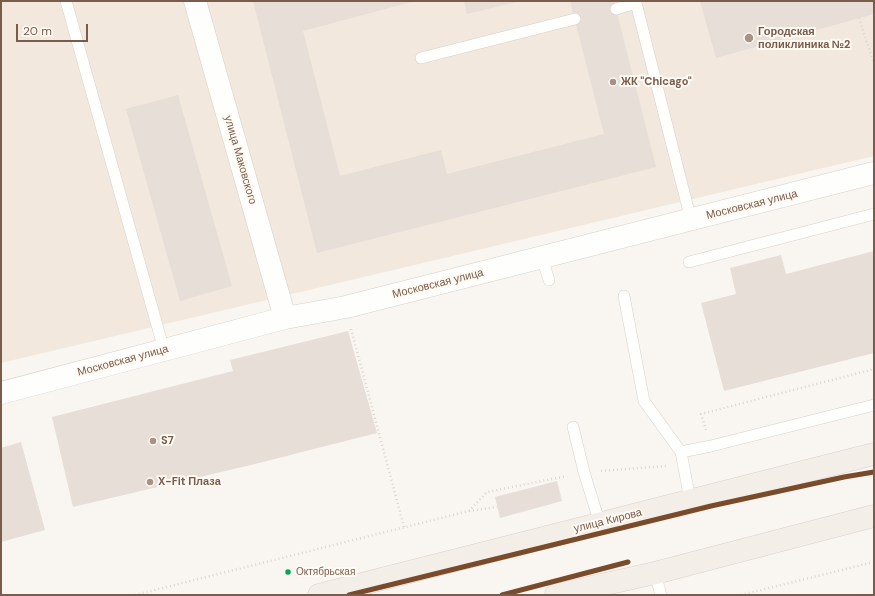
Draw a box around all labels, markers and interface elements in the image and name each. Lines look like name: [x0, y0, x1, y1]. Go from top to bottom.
scale bar: [18, 16, 90, 42]
text: 20 m: [23, 23, 52, 39]
place label: Городская поликлиника №2: [758, 25, 850, 51]
marker: Городская поликлиника №2: [743, 32, 755, 44]
place label: ЖК "Chicago": [621, 75, 692, 89]
marker: ЖК "Chicago": [608, 77, 618, 87]
street label: улица Маковского: [221, 114, 259, 206]
street label: Московская улица: [705, 187, 799, 223]
street label: Московская улица: [391, 266, 485, 302]
street label: Московская улица: [76, 343, 170, 379]
place label: S7: [161, 434, 174, 448]
marker: S7: [148, 436, 158, 446]
place label: X-Fit Плаза: [158, 475, 221, 489]
marker: X-Fit Плаза: [145, 477, 155, 487]
street label: улица Кирова: [573, 506, 643, 536]
place label: Октябрьская: [296, 566, 355, 578]
marker: Октябрьская: [283, 567, 293, 577]

